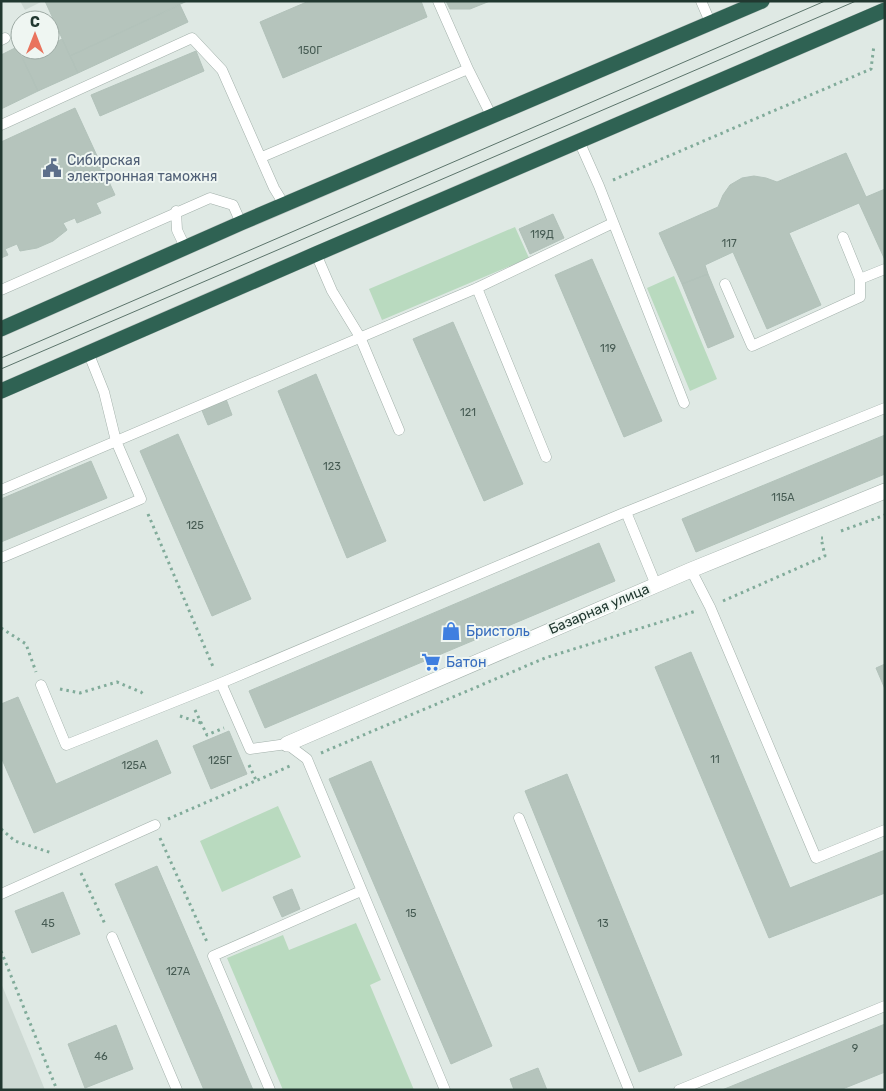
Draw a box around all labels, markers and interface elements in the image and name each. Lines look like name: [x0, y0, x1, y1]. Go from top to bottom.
north arrow: [10, 10, 60, 60]
text: С: [30, 14, 40, 31]
house number: 150Г: [298, 44, 322, 57]
place label: Сибирская электронная таможня: [67, 152, 217, 185]
public building icon: Сибирская электронная таможня: [41, 157, 63, 179]
house number: 119Д: [530, 228, 554, 241]
house number: 117: [721, 237, 737, 250]
house number: 119: [600, 342, 616, 355]
house number: 121: [460, 406, 476, 419]
house number: 123: [323, 460, 341, 473]
house number: 115А: [771, 491, 795, 504]
house number: 125: [186, 519, 204, 532]
street label: Базарная улица: [546, 580, 652, 638]
shop icon: Бристоль: [440, 620, 462, 642]
place label: Бристоль: [466, 623, 530, 640]
supermarket icon: Батон: [420, 651, 442, 673]
place label: Батон: [446, 654, 486, 671]
house number: 11: [710, 753, 720, 766]
house number: 125Г: [208, 754, 232, 767]
house number: 125А: [121, 759, 147, 772]
house number: 15: [405, 907, 417, 920]
house number: 45: [41, 917, 55, 930]
house number: 13: [597, 917, 609, 930]
house number: 127А: [166, 965, 191, 978]
house number: 9: [852, 1042, 858, 1055]
house number: 46: [94, 1050, 108, 1063]

